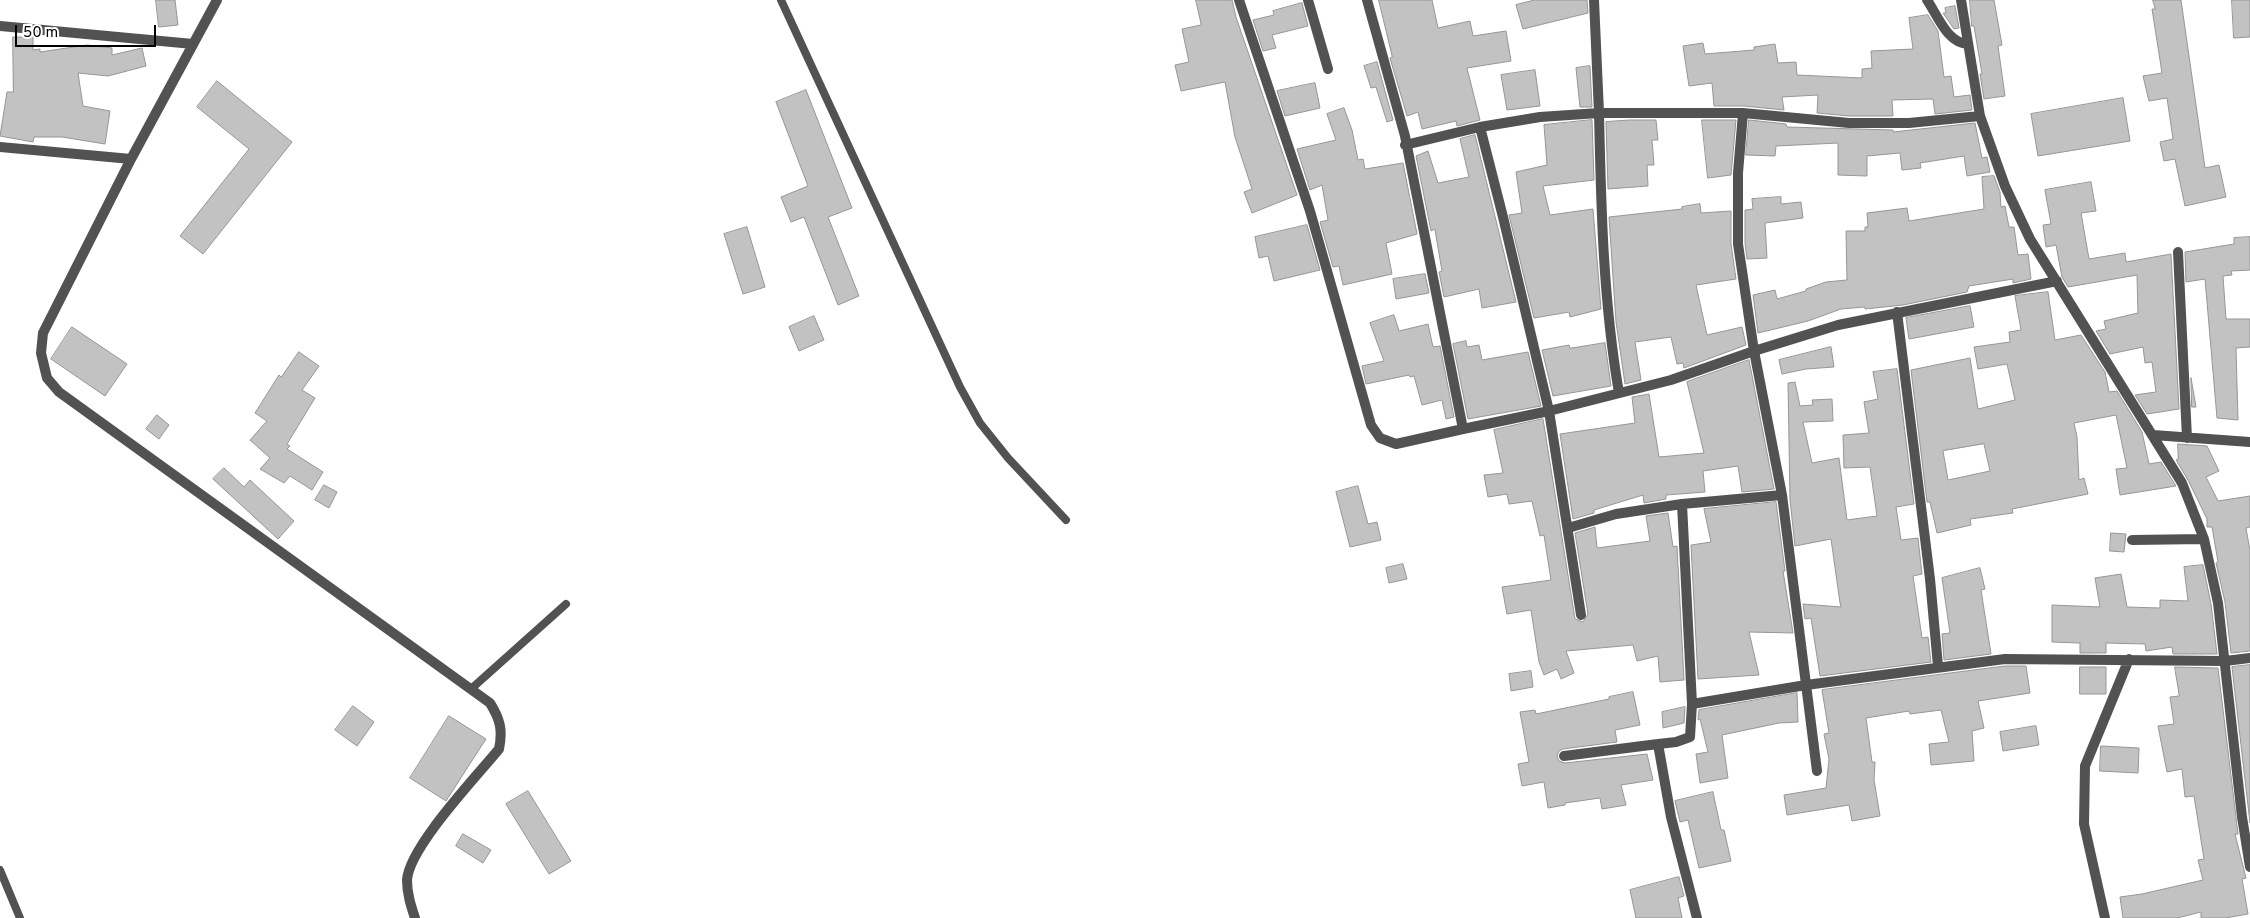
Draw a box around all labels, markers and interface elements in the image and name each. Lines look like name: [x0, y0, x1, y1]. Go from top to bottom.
scale bar: [18, 15, 159, 47]
text: 50 m: [23, 24, 58, 43]

